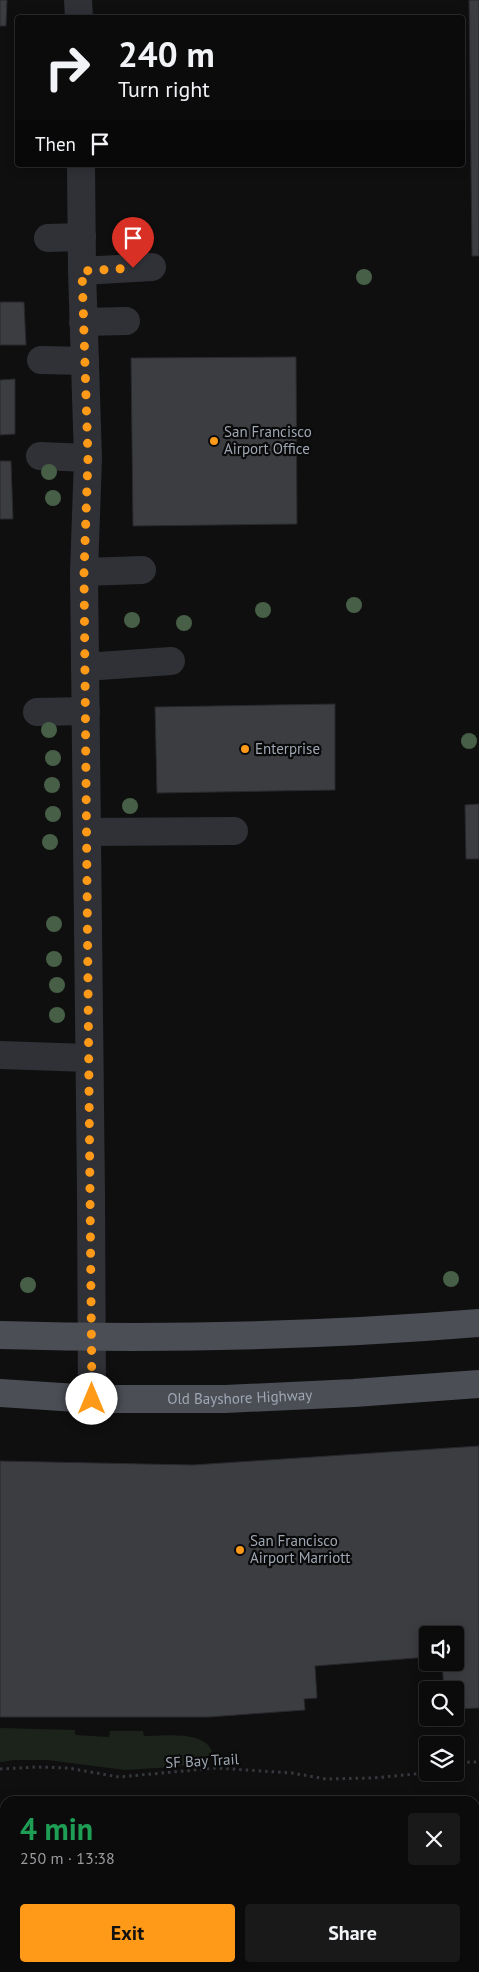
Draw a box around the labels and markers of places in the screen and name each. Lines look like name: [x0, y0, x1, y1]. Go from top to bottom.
pin: [112, 217, 154, 268]
place label: San Francisco Airport Office: [224, 422, 312, 458]
marker: San Francisco Airport Office: [208, 435, 220, 447]
place label: Enterprise: [255, 739, 320, 758]
marker: Enterprise: [239, 743, 251, 755]
place label: San Francisco Airport Marriott: [250, 1531, 350, 1567]
marker: San Francisco Airport Marriott: [234, 1544, 246, 1556]

